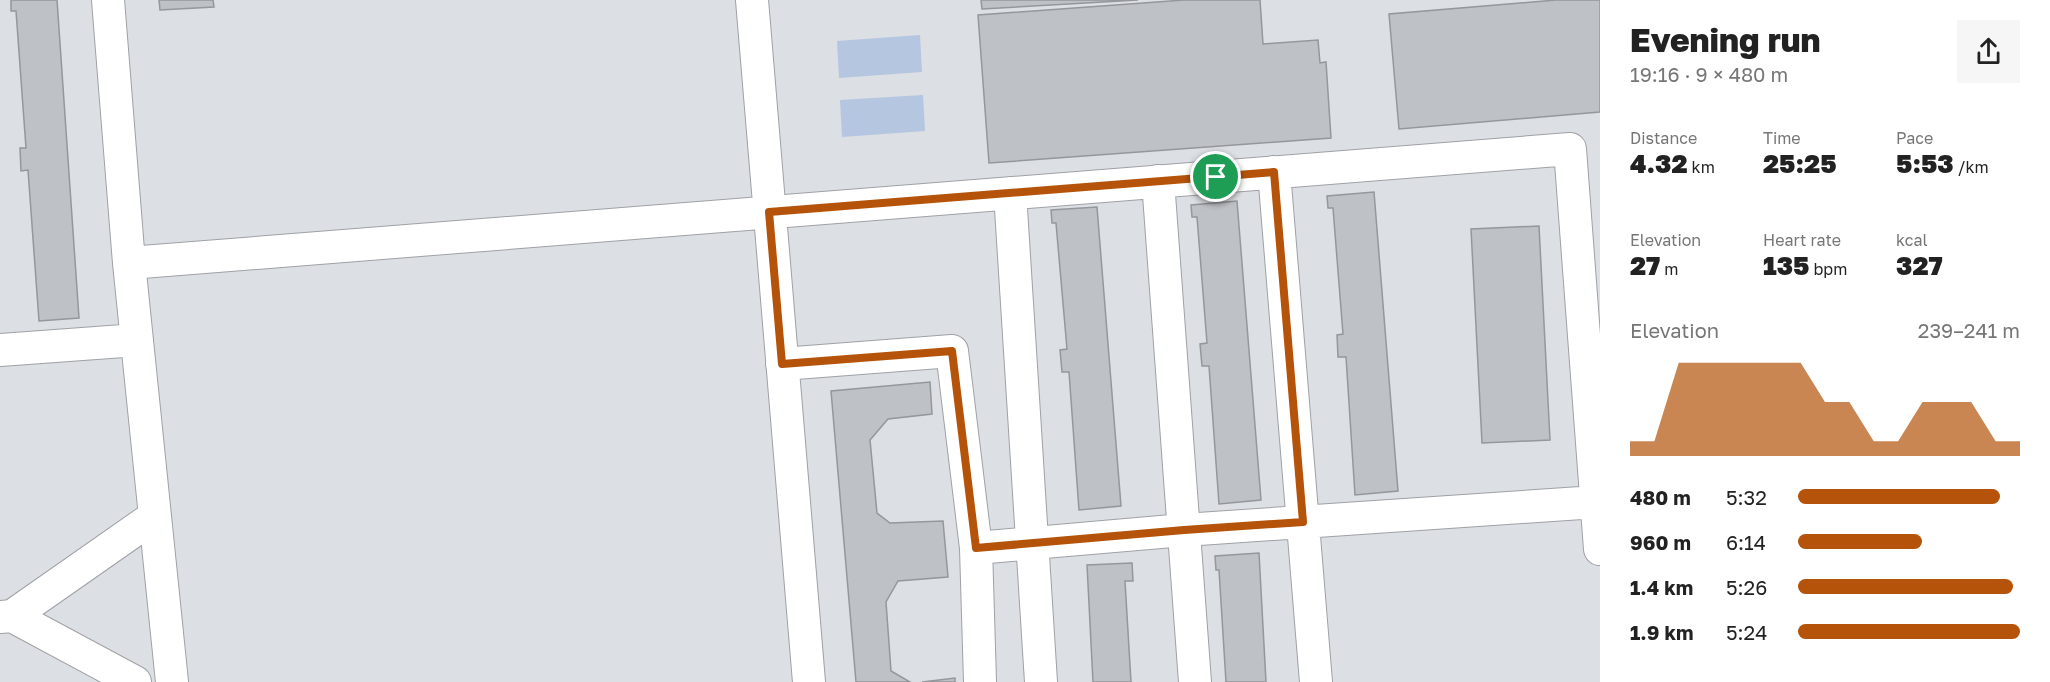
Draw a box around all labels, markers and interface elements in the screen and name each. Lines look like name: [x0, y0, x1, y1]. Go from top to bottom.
text: Evening run: [1630, 20, 1821, 59]
button: share: [1957, 20, 2020, 83]
text: 19:16 · 9 × 480 m: [1630, 62, 1788, 86]
text: Distance: [1630, 128, 1697, 148]
text: Time: [1763, 128, 1801, 148]
text: Pace: [1896, 128, 1933, 148]
text: 4.32: [1630, 148, 1688, 179]
text: 25:25: [1763, 148, 1837, 179]
text: 5:53: [1896, 148, 1954, 179]
pin: [1190, 151, 1241, 202]
text: km: [1688, 157, 1715, 177]
text: /km: [1954, 157, 1989, 177]
icon: arrive: [1199, 160, 1232, 193]
text: Elevation: [1630, 230, 1701, 250]
text: Heart rate: [1763, 230, 1841, 250]
text: kcal: [1896, 230, 1928, 250]
text: 27: [1630, 250, 1660, 281]
text: 135: [1763, 250, 1810, 281]
text: 327: [1896, 250, 1943, 281]
text: m: [1660, 259, 1679, 279]
text: bpm: [1810, 259, 1847, 279]
text: Elevation: [1630, 318, 1719, 342]
text: 239–241 m: [1918, 318, 2020, 342]
text: 480 m: [1630, 485, 1691, 509]
text: 5:32: [1726, 485, 1767, 509]
text: 960 m: [1630, 530, 1691, 554]
text: 6:14: [1726, 530, 1766, 554]
text: 1.4 km: [1630, 575, 1693, 599]
text: 5:26: [1726, 575, 1767, 599]
text: 1.9 km: [1630, 620, 1694, 644]
text: 5:24: [1726, 620, 1767, 644]

